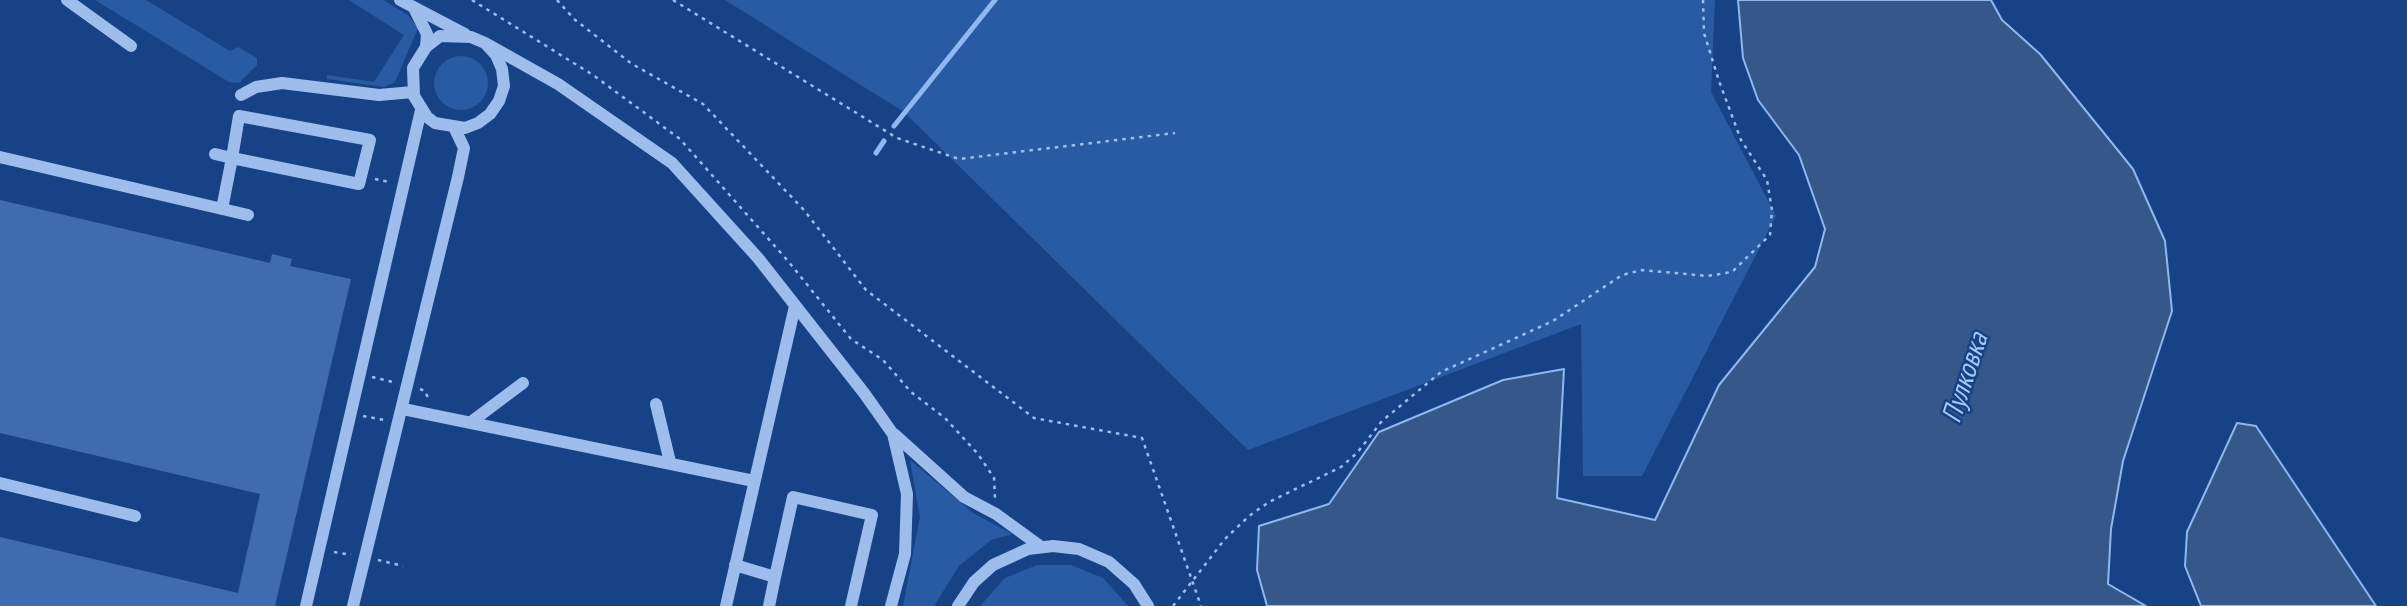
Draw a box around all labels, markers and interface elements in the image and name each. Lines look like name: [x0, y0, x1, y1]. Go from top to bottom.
water label: Пулковка: [1936, 329, 1996, 427]

